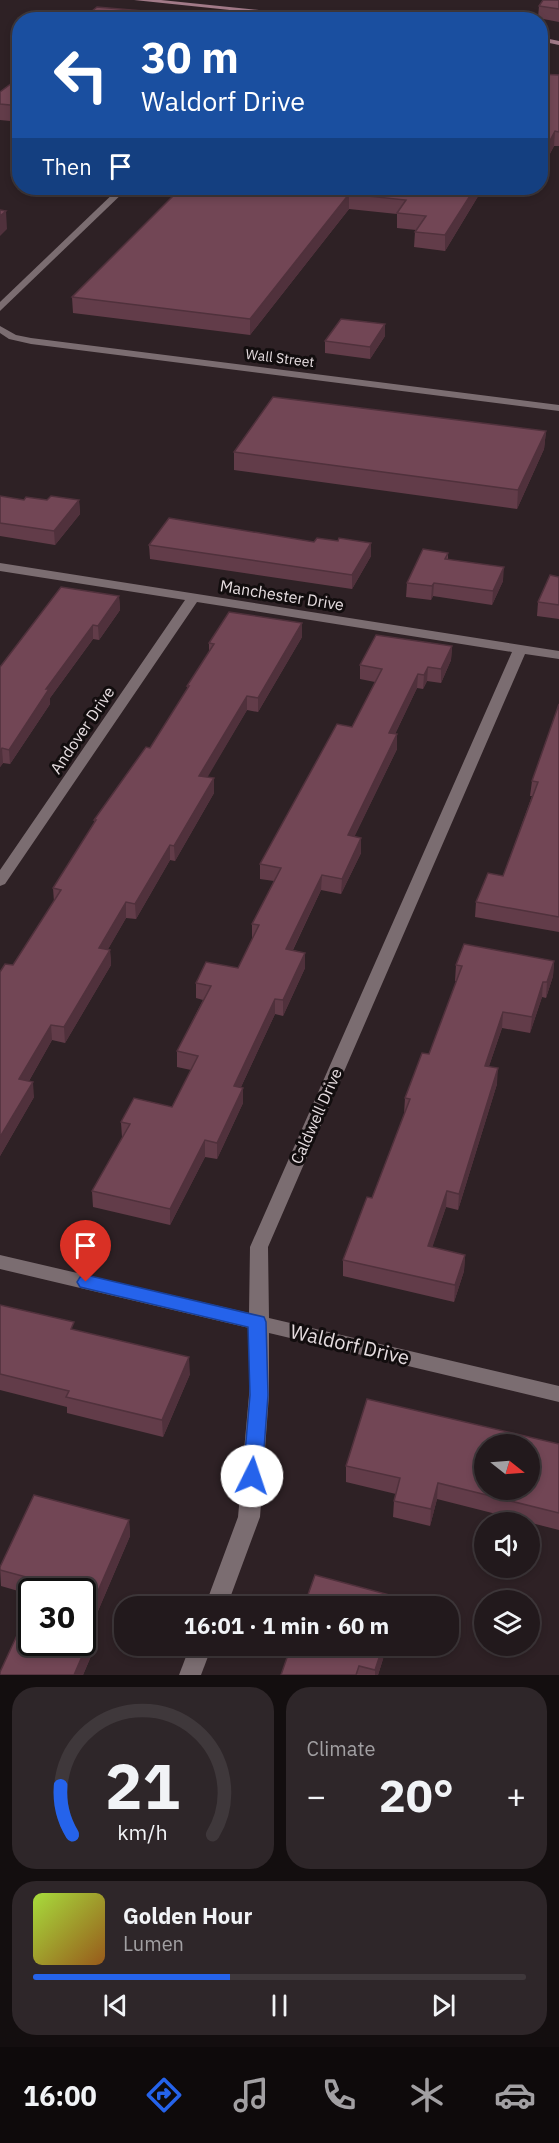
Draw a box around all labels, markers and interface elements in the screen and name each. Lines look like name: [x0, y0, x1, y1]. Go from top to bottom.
text: 30 m: [141, 30, 239, 85]
icon: left: [42, 36, 120, 114]
text: Waldorf Drive: [141, 83, 305, 118]
icon: arrive: [104, 150, 137, 183]
text: Then: [42, 152, 92, 181]
street label: Wall Street: [245, 345, 315, 371]
street label: Manchester Drive: [219, 575, 346, 615]
street label: Andover Drive: [46, 682, 119, 777]
street label: Caldwell Drive: [286, 1065, 346, 1167]
pin: [60, 1220, 111, 1282]
icon: arrive: [69, 1229, 102, 1262]
street label: Waldorf Drive: [288, 1317, 412, 1371]
north arrow: [474, 1434, 540, 1500]
map controls: [474, 1434, 540, 1656]
position arrow: [220, 1444, 284, 1508]
button: sound: [474, 1512, 540, 1578]
speed limit sign: 30: [18, 1578, 96, 1656]
button: layers: [474, 1590, 540, 1656]
text: 16:01 · 1 min · 60 m: [184, 1611, 389, 1640]
text: Climate: [307, 1735, 375, 1762]
text: 21: [105, 1745, 180, 1826]
text: 20°: [379, 1766, 454, 1824]
text: −: [307, 1774, 326, 1817]
text: +: [506, 1774, 526, 1817]
text: km/h: [118, 1818, 168, 1846]
text: Golden Hour: [123, 1901, 252, 1930]
text: Lumen: [123, 1930, 184, 1957]
icon: previous: [99, 1989, 132, 2022]
icon: pause: [263, 1989, 296, 2022]
icon: next: [427, 1989, 460, 2022]
icon: directions: [143, 2074, 185, 2116]
icon: music: [230, 2074, 272, 2116]
icon: phone: [318, 2074, 360, 2116]
icon: climate: [406, 2074, 448, 2116]
icon: car: [494, 2074, 536, 2116]
text: 16:00: [23, 2078, 97, 2113]

